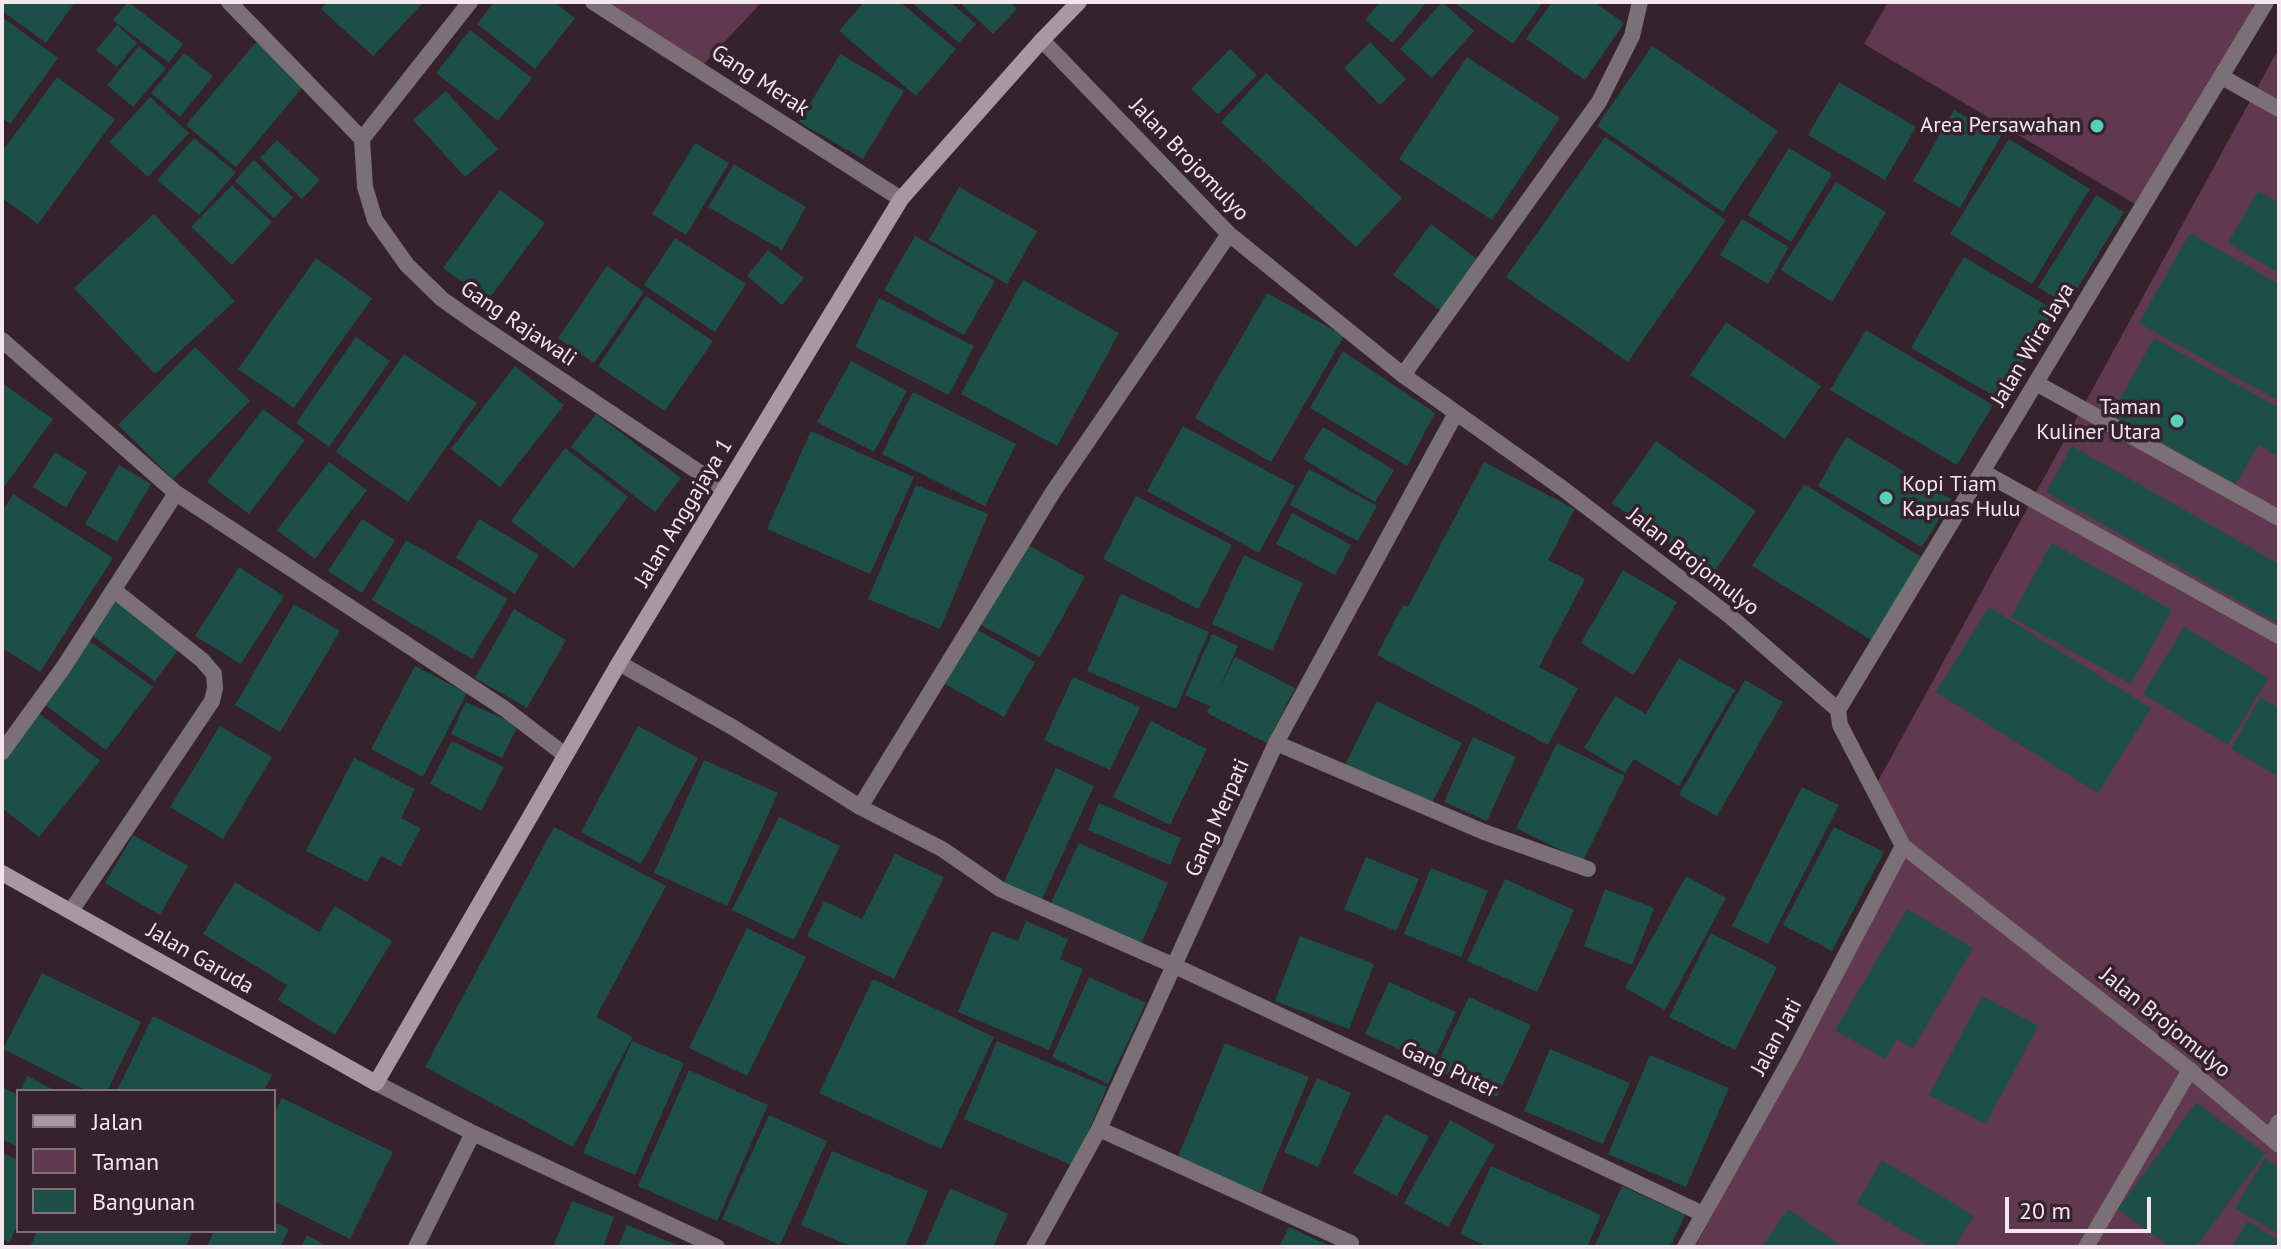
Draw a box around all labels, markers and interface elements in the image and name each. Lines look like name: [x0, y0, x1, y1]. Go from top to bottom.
street label: Gang Merak: [706, 40, 814, 122]
street label: Jalan Brojomulyo: [1124, 93, 1254, 227]
place label: Area Persawahan: [1920, 113, 2081, 139]
marker: Area Persawahan: [2088, 117, 2106, 135]
street label: Gang Rajawali: [455, 276, 581, 372]
street label: Jalan Wira Jaya: [1986, 278, 2080, 412]
place label: Taman Kuliner Utara: [2036, 395, 2161, 446]
marker: Taman Kuliner Utara: [2168, 412, 2186, 430]
street label: Jalan Anggajaya 1: [629, 434, 739, 592]
place label: Kopi Tiam Kapuas Hulu: [1902, 472, 2020, 524]
marker: Kopi Tiam Kapuas Hulu: [1877, 489, 1895, 507]
street label: Jalan Brojomulyo: [1622, 502, 1764, 622]
street label: Gang Merpati: [1180, 755, 1256, 881]
street label: Jalan Garuda: [142, 918, 258, 1000]
street label: Jalan Brojomulyo: [2094, 962, 2236, 1084]
street label: Jalan Jati: [1746, 994, 1808, 1080]
street label: Gang Puter: [1397, 1036, 1501, 1104]
legend: [16, 1089, 276, 1233]
text: Jalan: [92, 1106, 143, 1137]
text: Taman: [92, 1146, 159, 1177]
scale bar: [2009, 1181, 2155, 1231]
text: Bangunan: [92, 1186, 195, 1217]
text: 20 m: [2019, 1195, 2071, 1226]

